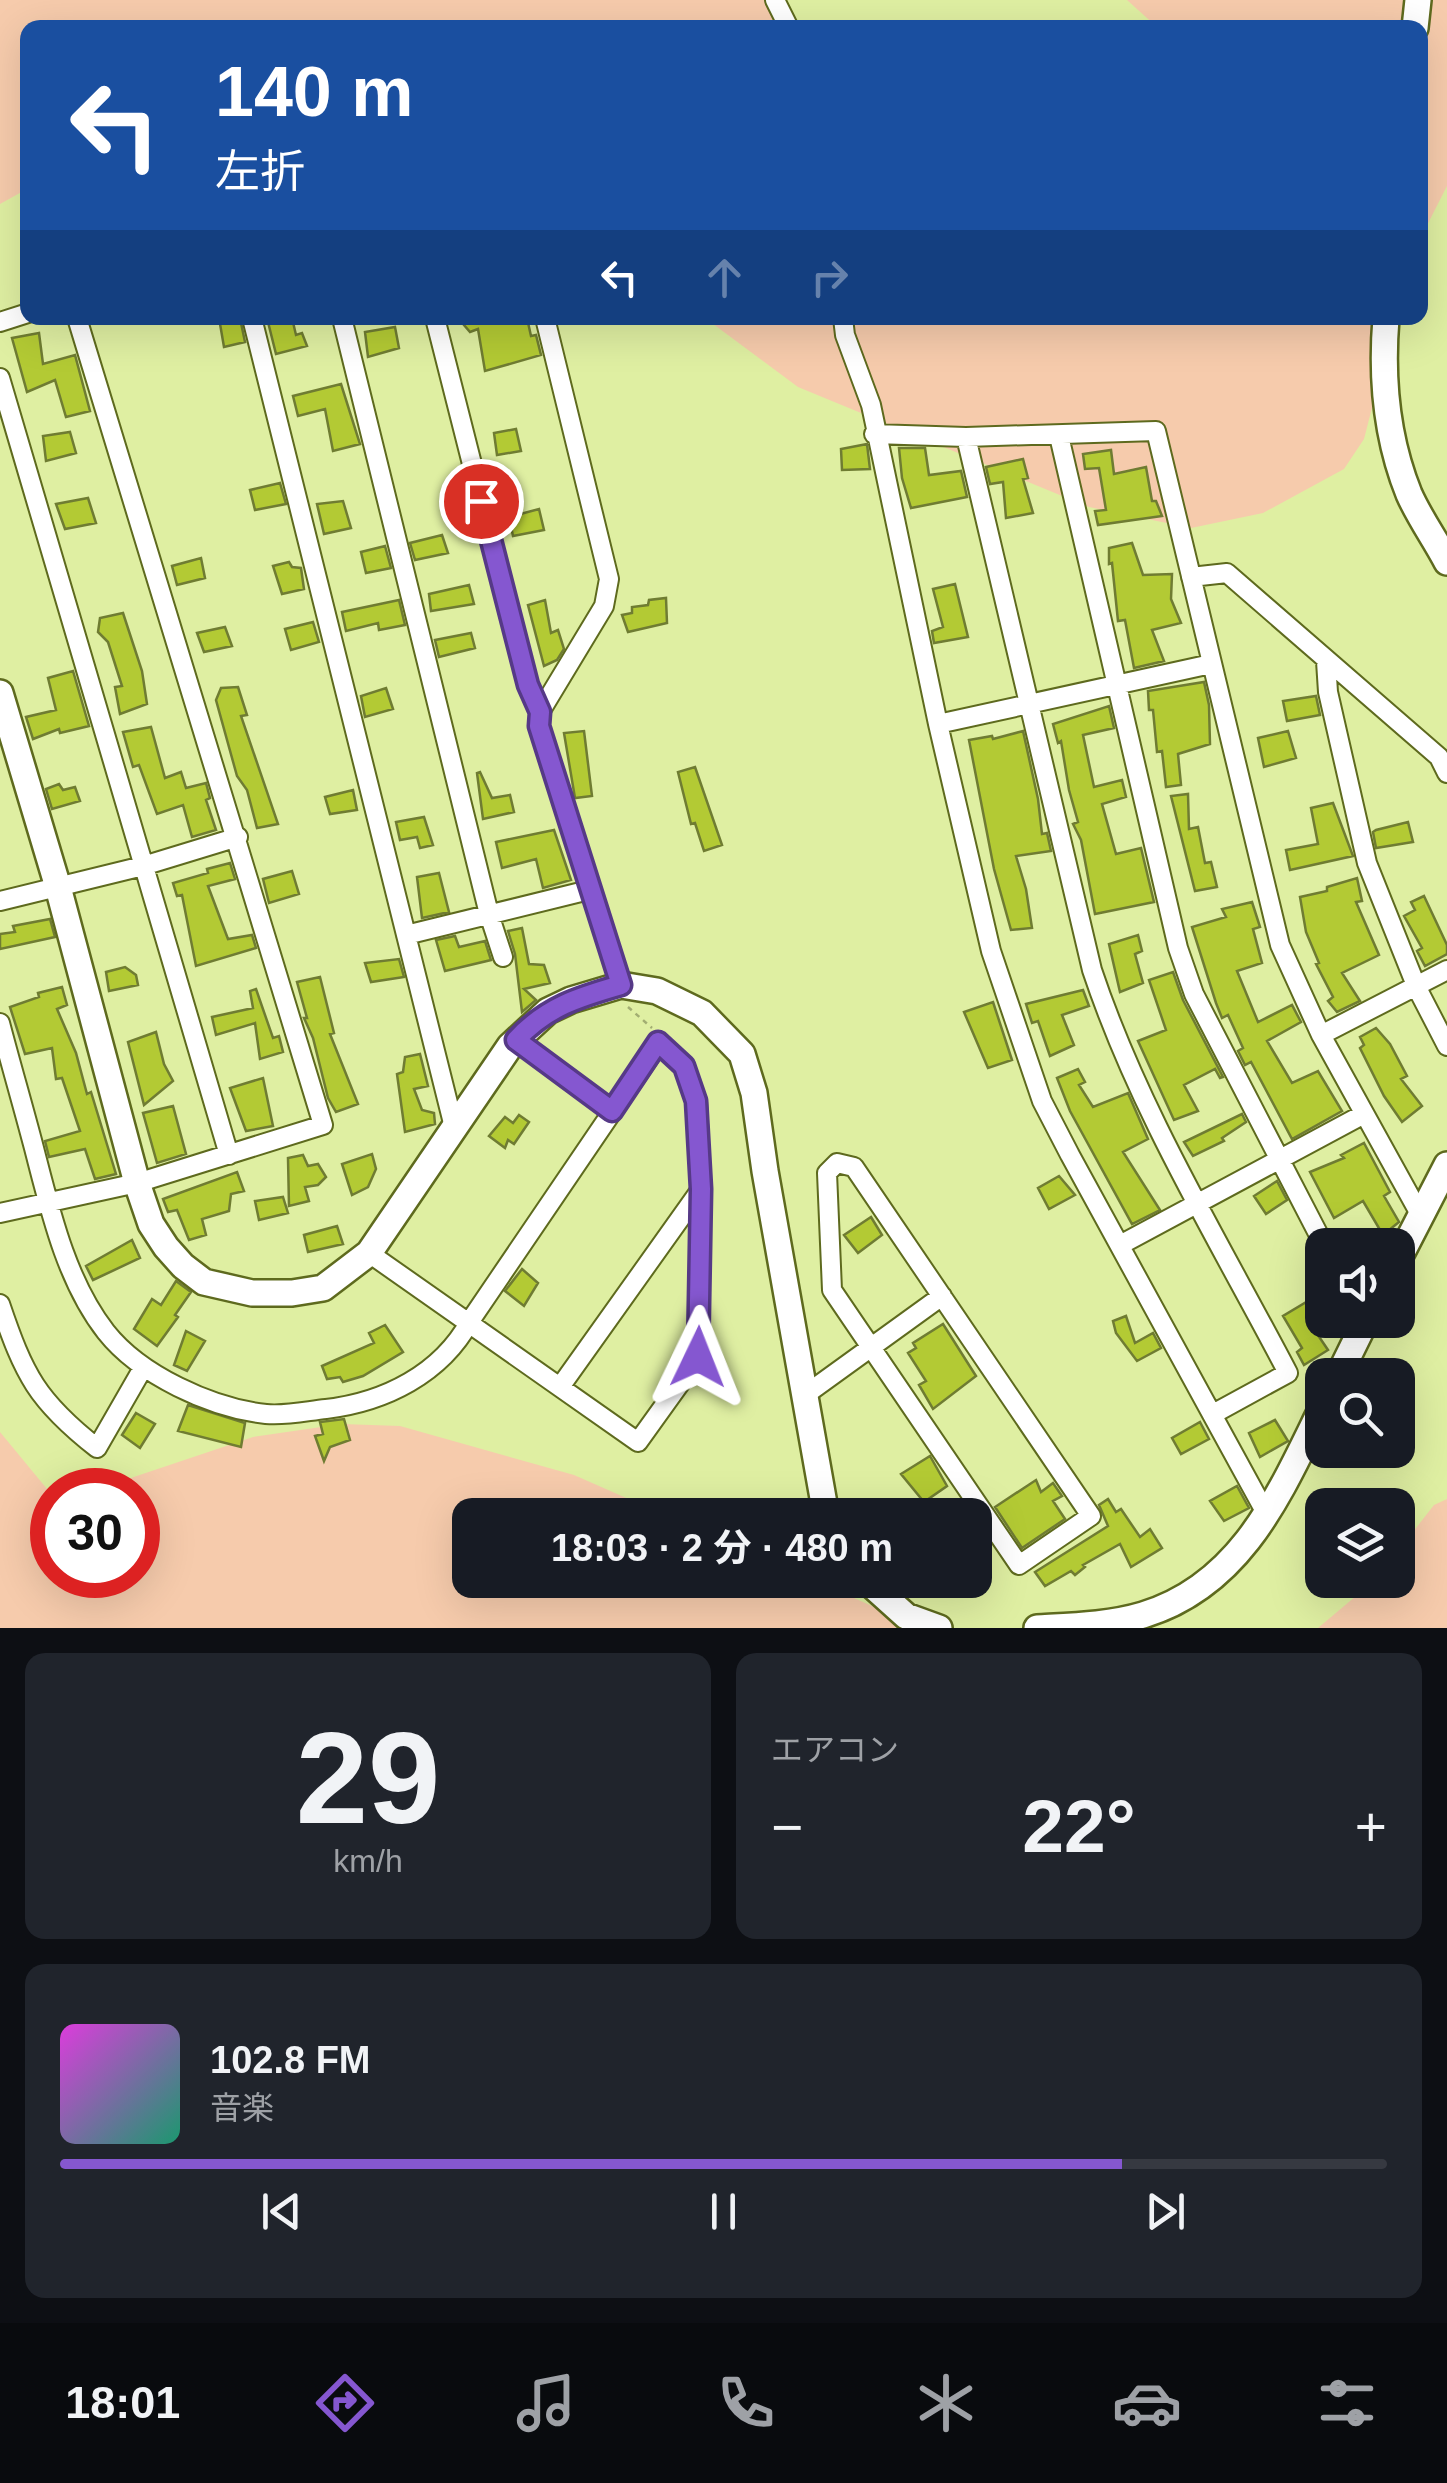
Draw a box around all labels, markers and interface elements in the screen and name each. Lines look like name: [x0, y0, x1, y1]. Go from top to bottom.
text: 140 m: [215, 53, 413, 131]
icon: left: [50, 60, 180, 190]
text: 左折: [215, 146, 305, 197]
icon: left: [592, 250, 647, 305]
icon: ahead: [697, 250, 752, 305]
icon: right: [802, 250, 857, 305]
pin: [439, 459, 524, 544]
icon: arrive: [454, 474, 509, 529]
map controls: [1305, 1228, 1415, 1598]
button: sound: [1305, 1228, 1415, 1338]
position arrow: [646, 1305, 750, 1409]
button: search: [1305, 1358, 1415, 1468]
speed limit sign: 30: [30, 1468, 160, 1598]
button: layers: [1305, 1488, 1415, 1598]
text: 18:03 · 2 分 · 480 m: [551, 1527, 893, 1569]
text: 29: [296, 1705, 440, 1851]
text: エアコン: [771, 1732, 899, 1768]
text: 22°: [1022, 1784, 1136, 1868]
text: −: [771, 1796, 803, 1858]
text: +: [1355, 1796, 1387, 1858]
text: km/h: [333, 1843, 403, 1879]
text: 102.8 FM: [210, 2039, 371, 2081]
text: 音楽: [210, 2090, 274, 2126]
icon: previous: [254, 2184, 309, 2239]
icon: pause: [696, 2184, 751, 2239]
icon: next: [1138, 2184, 1193, 2239]
icon: directions: [310, 2368, 380, 2438]
icon: music: [511, 2368, 581, 2438]
icon: phone: [711, 2368, 781, 2438]
icon: climate: [911, 2368, 981, 2438]
icon: car: [1112, 2368, 1182, 2438]
icon: filters: [1312, 2368, 1382, 2438]
text: 18:01: [65, 2377, 180, 2428]

